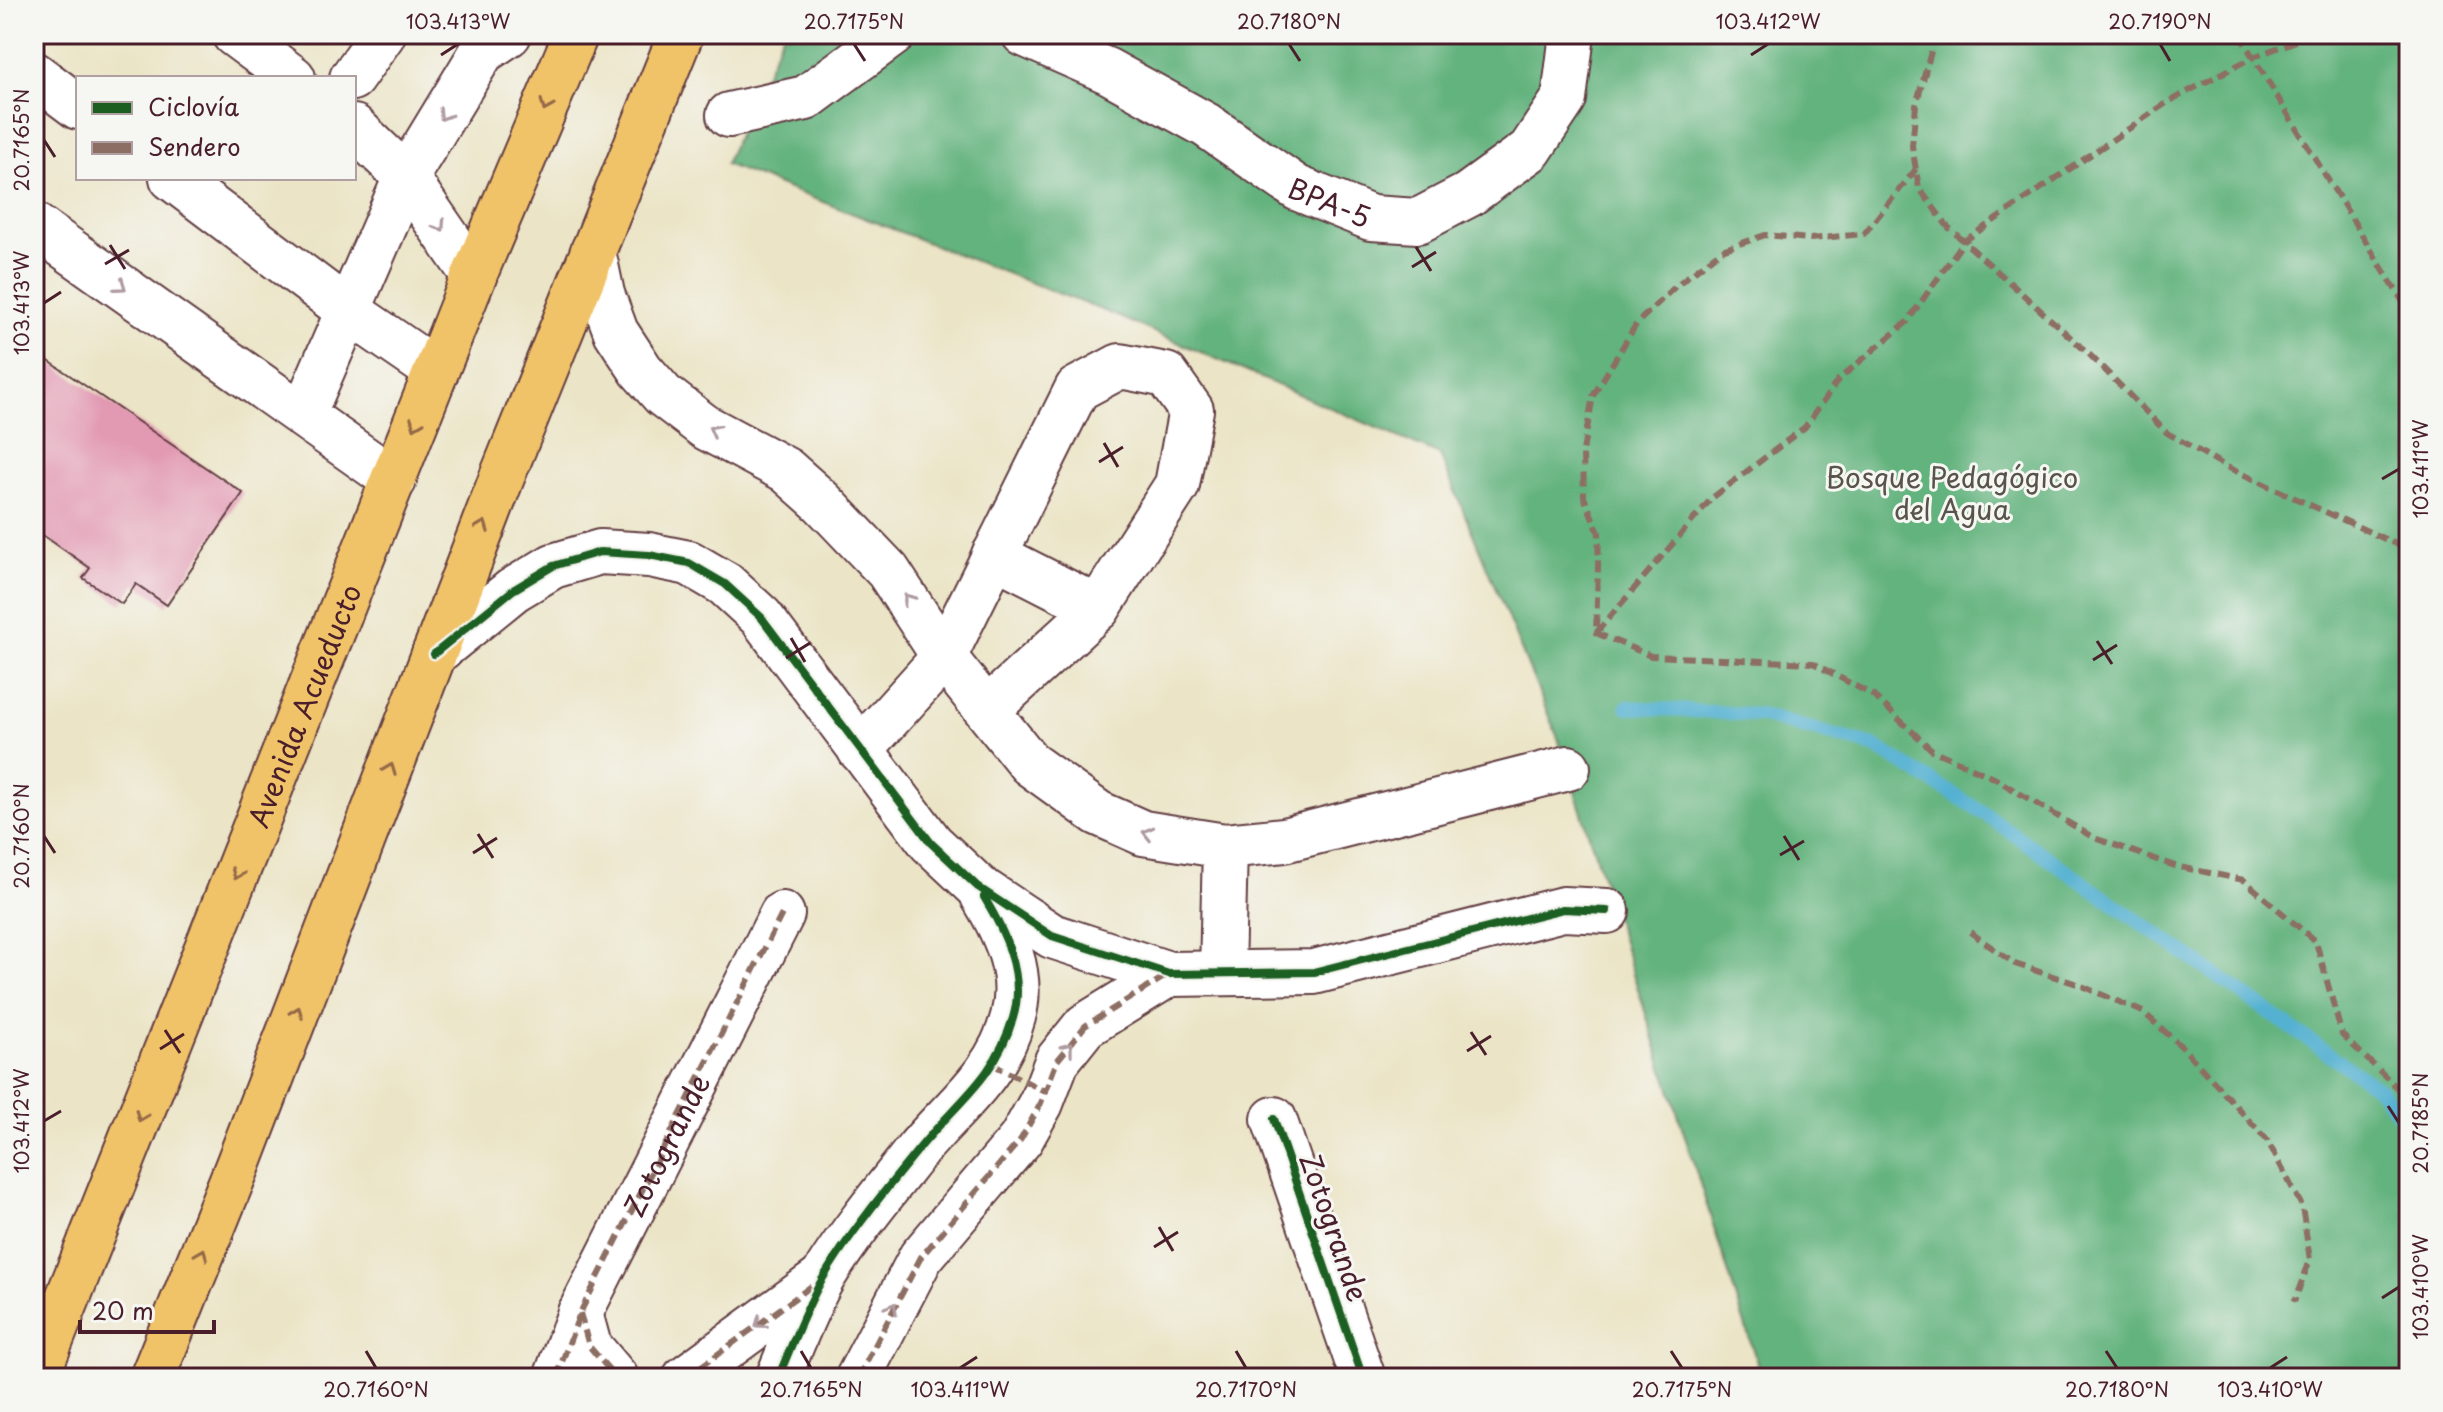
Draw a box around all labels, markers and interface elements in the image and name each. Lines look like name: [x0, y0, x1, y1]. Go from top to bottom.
text: 103.413°W: [406, 6, 511, 36]
text: 20.7175°N: [804, 6, 904, 36]
text: 20.7180°N: [1237, 6, 1341, 36]
text: 103.412°W: [1716, 6, 1821, 36]
text: 20.7190°N: [2108, 6, 2212, 36]
legend: [76, 76, 356, 180]
text: 20.7165°N: [6, 88, 36, 192]
text: Ciclovía: [148, 88, 239, 124]
one-way arrow: [539, 98, 555, 112]
one-way arrow: [438, 106, 454, 121]
text: Sendero: [148, 128, 240, 164]
street label: BPA-5: [1282, 165, 1378, 237]
one-way arrow: [430, 218, 445, 232]
text: 103.413°W: [6, 250, 36, 355]
one-way arrow: [112, 276, 126, 291]
one-way arrow: [409, 416, 426, 430]
text: 103.411°W: [2405, 419, 2435, 518]
one-way arrow: [707, 425, 722, 440]
park label: Bosque Pedagógico del Agua: [1826, 455, 2078, 530]
one-way arrow: [473, 520, 490, 534]
street label: Avenida Acueducto: [236, 577, 371, 833]
one-way arrow: [903, 593, 918, 607]
one-way arrow: [380, 763, 397, 777]
text: 20.7160°N: [6, 783, 36, 889]
one-way arrow: [1141, 825, 1155, 842]
one-way arrow: [230, 866, 247, 880]
one-way arrow: [287, 1006, 304, 1020]
one-way arrow: [1058, 1042, 1072, 1057]
street label: Zotogrande: [611, 1066, 719, 1223]
text: 103.412°W: [6, 1068, 36, 1173]
text: 20.7185°N: [2405, 1072, 2435, 1174]
one-way arrow: [134, 1108, 150, 1122]
street label: Zotogrande: [1290, 1147, 1380, 1307]
text: 103.410°W: [2405, 1234, 2435, 1340]
one-way arrow: [193, 1248, 209, 1262]
scale bar: [80, 1284, 214, 1334]
text: 20 m: [92, 1292, 154, 1328]
one-way arrow: [882, 1302, 898, 1317]
one-way arrow: [755, 1314, 769, 1328]
text: 20.7160°N: [323, 1374, 429, 1404]
text: 20.7165°N: [759, 1374, 863, 1404]
text: 103.411°W: [911, 1374, 1010, 1404]
text: 20.7170°N: [1195, 1374, 1297, 1404]
text: 20.7175°N: [1632, 1374, 1732, 1404]
text: 20.7180°N: [2065, 1374, 2169, 1404]
text: 103.410°W: [2217, 1374, 2323, 1404]

